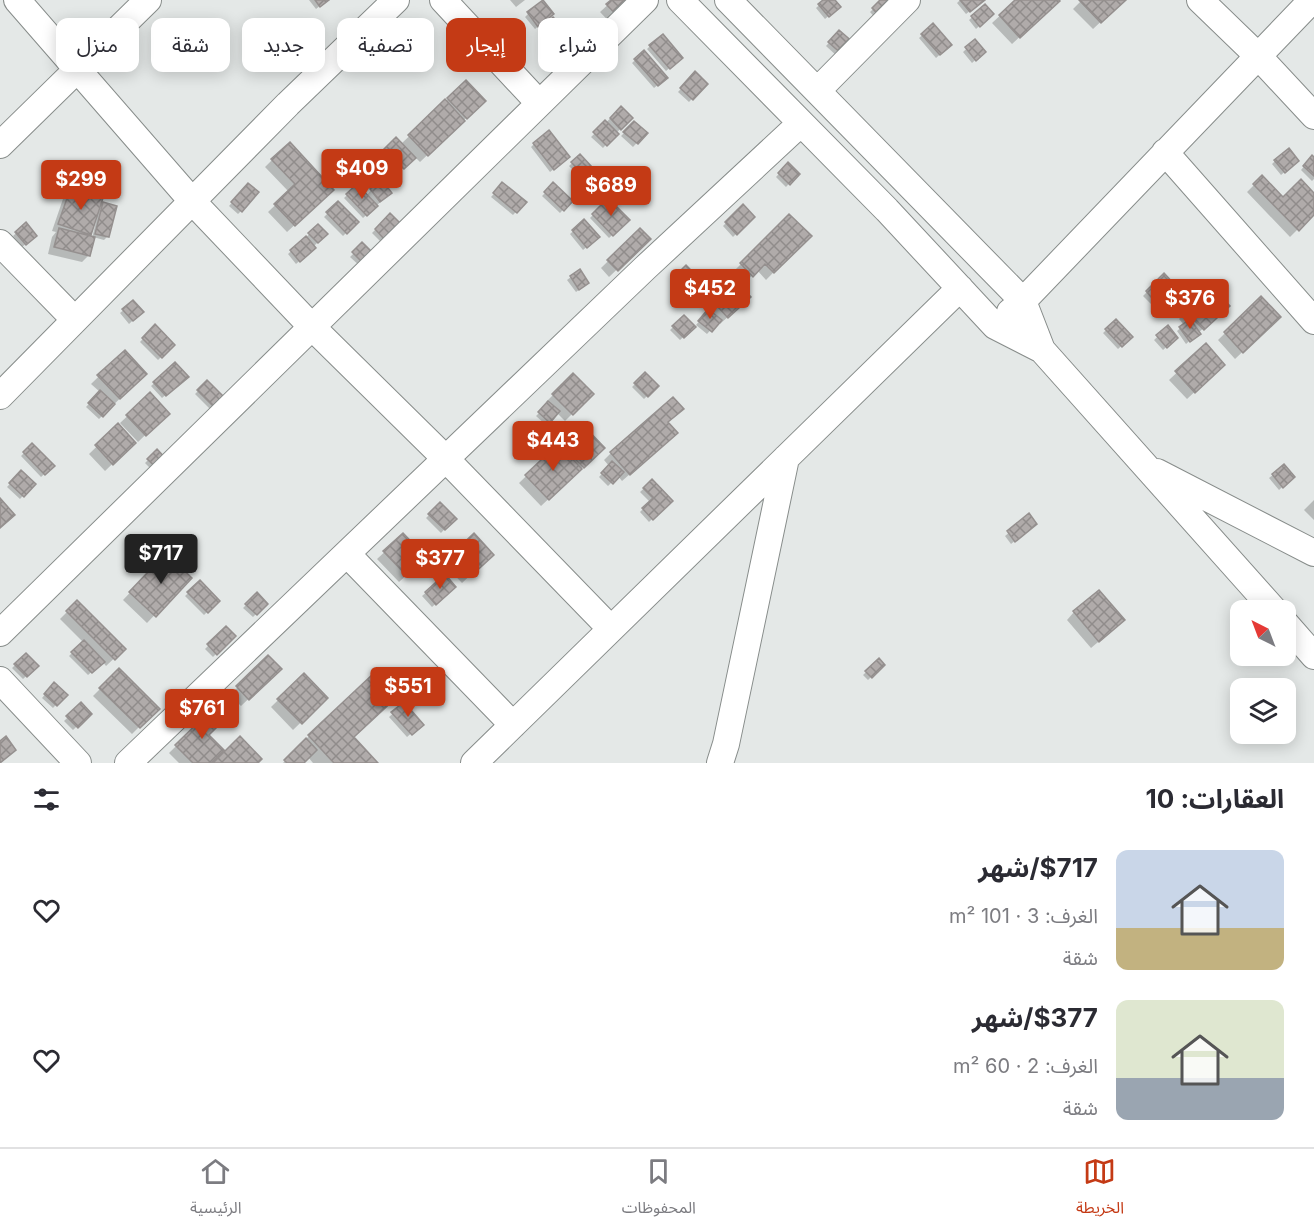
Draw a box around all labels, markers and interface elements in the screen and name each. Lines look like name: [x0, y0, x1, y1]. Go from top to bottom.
chip: منزل: [56, 18, 139, 72]
chip: شقة: [151, 18, 230, 72]
chip: جديد: [242, 18, 325, 72]
chip: تصفية: [337, 18, 434, 72]
chip: إيجار: [446, 18, 526, 72]
chip: شراء: [538, 18, 618, 72]
pin: $409: [326, 149, 398, 200]
text: $409: [335, 156, 389, 180]
pin: $299: [45, 160, 117, 211]
pin: $689: [575, 166, 647, 217]
text: $299: [55, 167, 107, 191]
text: $689: [585, 173, 637, 197]
pin: $452: [674, 269, 746, 320]
text: $452: [684, 276, 736, 300]
pin: $376: [1154, 279, 1226, 330]
text: $376: [1165, 286, 1215, 310]
pin: $443: [517, 421, 589, 472]
text: $443: [526, 428, 580, 452]
pin: $717: [125, 534, 197, 585]
pin: $377: [404, 539, 476, 590]
text: $717: [139, 541, 183, 565]
text: $377: [415, 546, 465, 570]
north arrow: [1230, 600, 1296, 666]
map controls: [1230, 600, 1296, 744]
pin: $551: [372, 667, 444, 718]
text: $551: [384, 674, 432, 698]
button: layers: [1230, 678, 1296, 744]
pin: $761: [166, 689, 238, 740]
text: $761: [179, 696, 225, 720]
icon: filters: [30, 783, 63, 816]
text: العقارات: 10: [1146, 783, 1284, 814]
text: $717/شهر: [978, 852, 1098, 883]
icon: home: [1164, 874, 1236, 946]
icon: heart: [30, 894, 63, 927]
text: الغرف: 3 · 101 m²: [949, 904, 1098, 928]
text: شقة: [1063, 946, 1098, 970]
text: $377/شهر: [972, 1002, 1098, 1033]
icon: home: [1164, 1024, 1236, 1096]
icon: heart: [30, 1044, 63, 1077]
text: الغرف: 2 · 60 m²: [953, 1054, 1098, 1078]
text: شقة: [1063, 1096, 1098, 1120]
tab: الرئيسية: [190, 1155, 242, 1225]
tab: المحفوظات: [622, 1155, 696, 1225]
tab: الخريطة: [1076, 1155, 1124, 1225]

